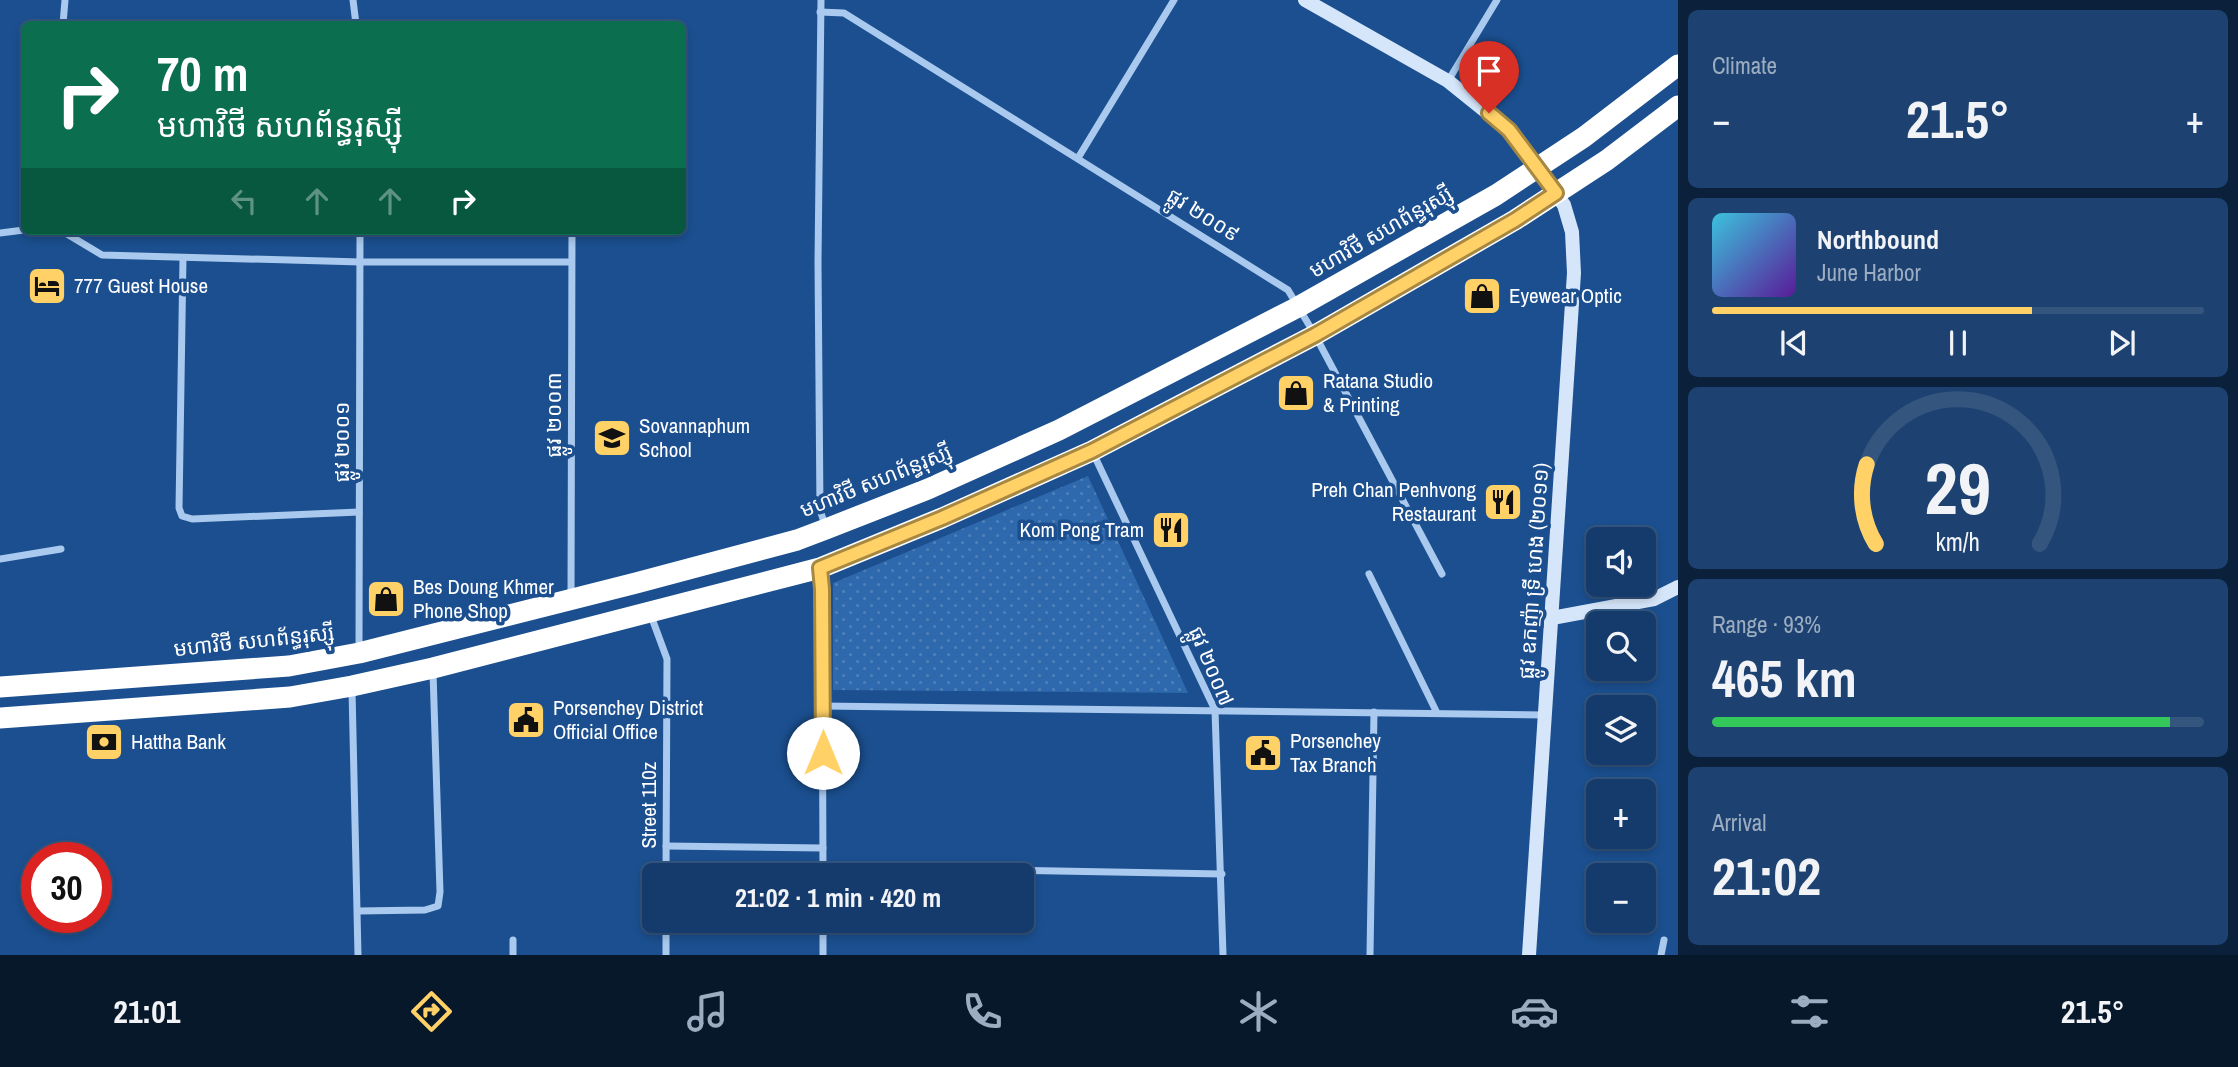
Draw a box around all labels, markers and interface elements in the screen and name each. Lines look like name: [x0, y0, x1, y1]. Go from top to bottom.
text: 70 m: [157, 40, 249, 106]
pin: [1459, 41, 1519, 113]
icon: right: [42, 49, 133, 140]
text: Climate: [1712, 50, 1777, 81]
icon: arrive: [1470, 52, 1508, 90]
text: 21.5°: [1906, 84, 2010, 154]
text: −: [1712, 94, 1730, 145]
text: +: [2186, 94, 2204, 145]
text: មហាវិថី សហព័ន្ធរុស្ស៊ី: [157, 104, 403, 147]
street label: មហាវិថី សហព័ន្ធរុស្ស៊ី: [1304, 179, 1460, 288]
street label: ផ្លូវ ២០០៩: [1159, 181, 1245, 253]
icon: left: [225, 182, 263, 220]
icon: ahead: [298, 182, 336, 220]
icon: ahead: [371, 182, 409, 220]
icon: right: [444, 182, 482, 220]
text: Northbound: [1817, 222, 1939, 257]
text: June Harbor: [1817, 257, 1921, 288]
hotel icon: 777 Guest House: [26, 265, 68, 307]
place label: 777 Guest House: [74, 271, 208, 300]
shop icon: Eyewear Optic: [1461, 275, 1503, 317]
place label: Eyewear Optic: [1509, 281, 1622, 310]
icon: previous: [1775, 324, 1813, 362]
icon: pause: [1939, 324, 1977, 362]
icon: next: [2103, 324, 2141, 362]
place label: Ratana Studio & Printing: [1323, 366, 1433, 419]
street label: ផ្លូវ ២០០៣: [539, 372, 573, 458]
shop icon: Ratana Studio & Printing: [1275, 372, 1317, 414]
street label: ផ្លូវ ២០០១: [327, 402, 361, 482]
place label: Sovannaphum School: [639, 411, 750, 464]
school or university icon: Sovannaphum School: [591, 417, 633, 459]
street label: មហាវិថី សហព័ន្ធរុស្ស៊ី: [796, 437, 958, 528]
text: 29: [1925, 439, 1991, 537]
street label: ផ្លូវ ឧកញ៉ា ទ្រី ហេង (២០១១): [1511, 462, 1561, 680]
place label: Preh Chan Penhvong Restaurant: [1311, 475, 1476, 528]
restaurant icon: Preh Chan Penhvong Restaurant: [1482, 481, 1524, 523]
restaurant icon: Kom Pong Tram: [1150, 509, 1192, 551]
place label: Kom Pong Tram: [1020, 515, 1144, 544]
text: km/h: [1936, 524, 1980, 558]
map controls: [1586, 527, 1656, 933]
button: sound: [1586, 527, 1656, 597]
place label: Bes Doung Khmer Phone Shop: [413, 572, 554, 625]
shop icon: Bes Doung Khmer Phone Shop: [365, 578, 407, 620]
text: Range · 93%: [1712, 609, 1821, 640]
button: search: [1586, 611, 1656, 681]
street label: មហាវិថី សហព័ន្ធរុស្ស៊ី: [172, 618, 336, 668]
street label: ផ្លូវ ២០០៧: [1177, 622, 1241, 712]
text: 465 km: [1712, 643, 1857, 713]
place label: Porsenchey District Official Office: [553, 693, 703, 746]
button: layers: [1586, 695, 1656, 765]
public building icon: Porsenchey District Official Office: [505, 699, 547, 741]
position arrow: [786, 716, 860, 790]
bank icon: Hattha Bank: [83, 721, 125, 763]
place label: Porsenchey Tax Branch: [1290, 726, 1381, 779]
place label: Hattha Bank: [131, 727, 226, 756]
public building icon: Porsenchey Tax Branch: [1242, 732, 1284, 774]
street label: Street 110z: [634, 761, 663, 848]
button: +: [1586, 779, 1656, 849]
text: Arrival: [1712, 807, 1767, 838]
text: 21:02: [1712, 841, 1821, 911]
speed limit sign: 30: [21, 842, 112, 933]
button: −: [1586, 863, 1656, 933]
text: 21:02 · 1 min · 420 m: [735, 880, 941, 915]
icon: directions: [407, 987, 456, 1036]
icon: music: [683, 987, 732, 1036]
icon: phone: [958, 987, 1007, 1036]
icon: climate: [1234, 987, 1283, 1036]
icon: car: [1510, 987, 1559, 1036]
icon: filters: [1785, 987, 1834, 1036]
text: 21:01: [113, 990, 180, 1033]
text: 21.5°: [2061, 990, 2125, 1033]

